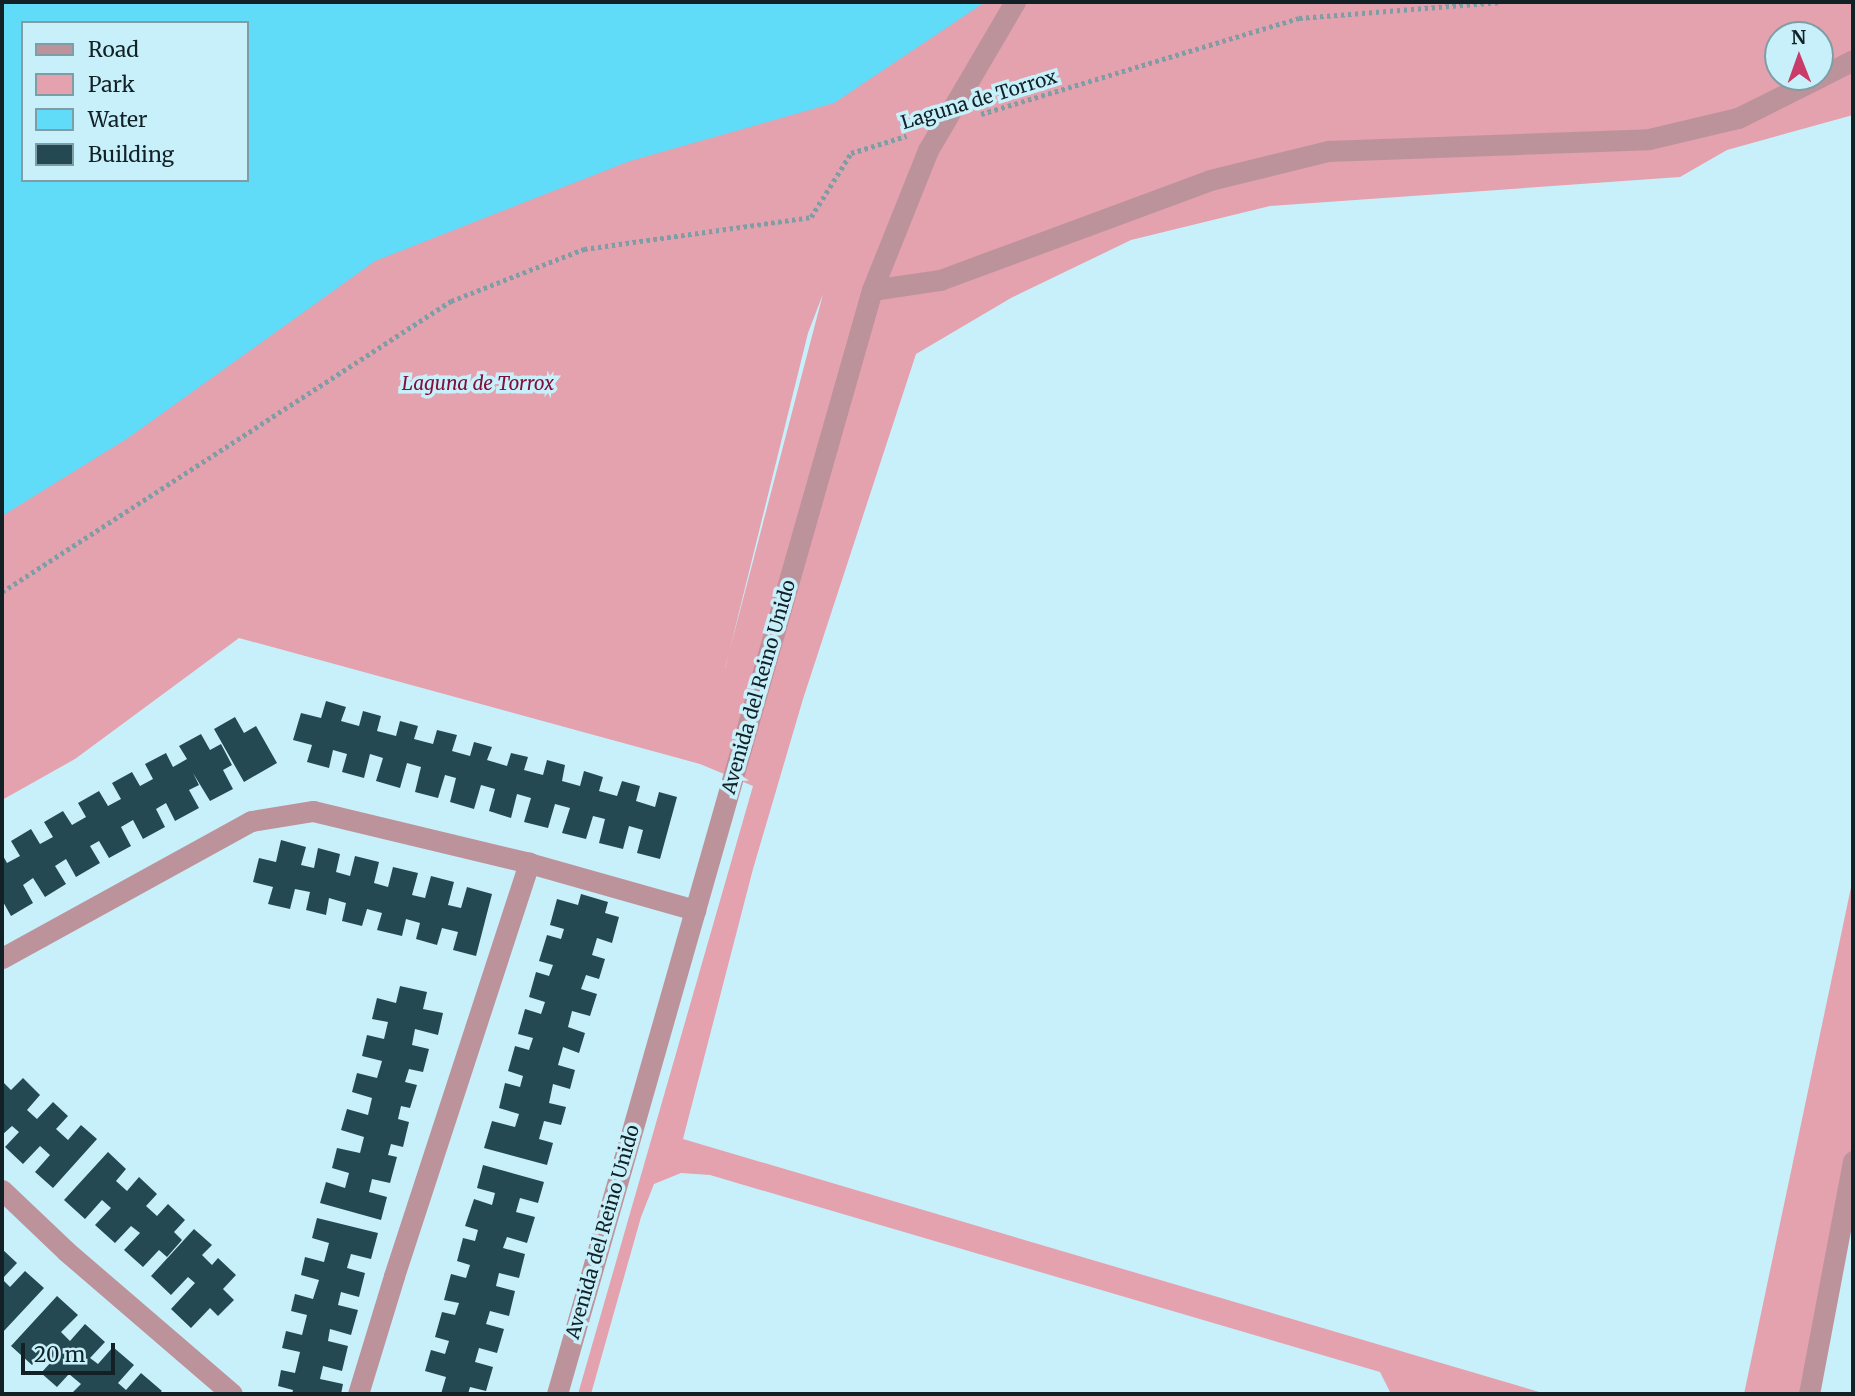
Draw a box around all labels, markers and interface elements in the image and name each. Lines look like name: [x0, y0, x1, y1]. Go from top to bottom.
legend: [21, 21, 248, 182]
north arrow: [1764, 21, 1834, 91]
text: N: [1791, 25, 1806, 49]
text: Road: [88, 36, 139, 63]
street label: Laguna de Torrox: [898, 65, 1060, 135]
text: Park: [88, 71, 135, 98]
text: Water: [88, 106, 147, 133]
text: Building: [88, 141, 174, 168]
park label: Laguna de Torrox: [402, 373, 554, 395]
street label: Avenida del Reino Unido: [717, 577, 801, 797]
street label: Avenida del Reino Unido: [561, 1122, 645, 1342]
scale bar: [24, 1330, 119, 1374]
text: 20 m: [34, 1341, 85, 1368]

